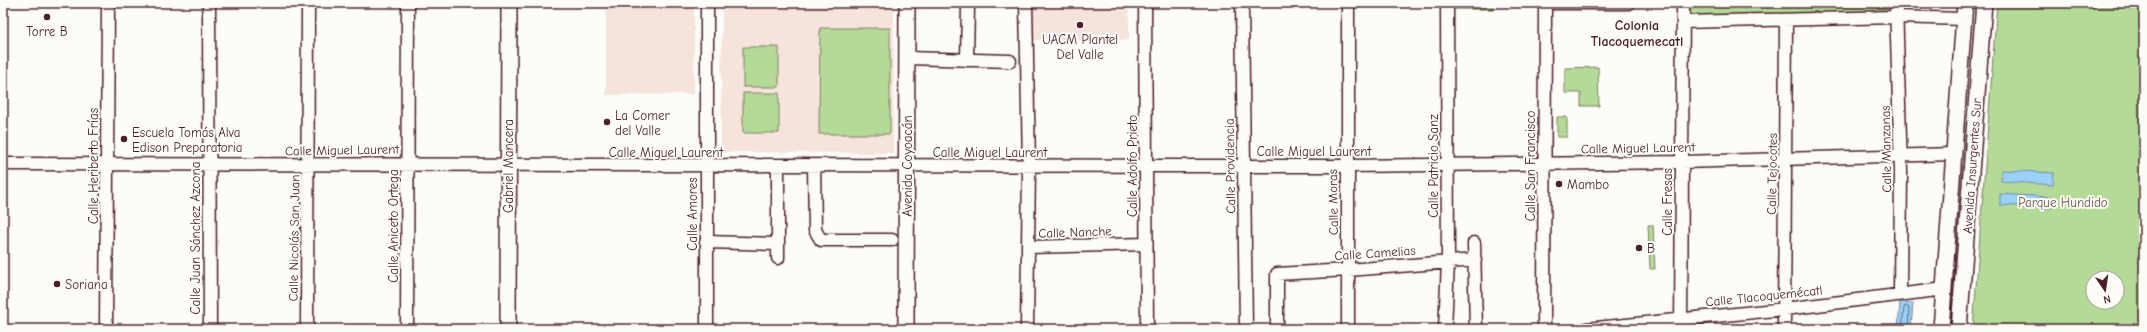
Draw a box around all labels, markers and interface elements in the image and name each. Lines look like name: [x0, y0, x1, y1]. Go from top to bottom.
marker: Torre B: [42, 12, 52, 22]
district label: Colonia Tlacoquemecatl: [1591, 17, 1683, 50]
marker: UACM Plantel Del Valle: [1075, 20, 1085, 30]
place label: Torre B: [26, 24, 68, 39]
place label: UACM Plantel Del Valle: [1042, 32, 1118, 62]
street label: Avenida Insurgentes Sur: [1960, 97, 1984, 234]
street label: Calle Manzanas: [1878, 105, 1894, 193]
street label: Calle Heriberto Frías: [86, 108, 101, 224]
place label: La Comer del Valle: [615, 108, 670, 138]
street label: Calle San Francisco: [1523, 111, 1538, 221]
street label: Calle Patricio Sanz: [1426, 114, 1441, 218]
street label: Avenida Coyoacán: [900, 115, 915, 217]
street label: Calle Adolfo Prieto: [1125, 115, 1140, 217]
marker: La Comer del Valle: [602, 117, 612, 127]
street label: Calle Providencia: [1222, 118, 1238, 214]
street label: Gabriel Mancera: [501, 119, 516, 213]
place label: Escuela Tomás Alva Edison Preparatoria: [132, 125, 242, 155]
street label: Calle Tejocotes: [1764, 133, 1780, 215]
marker: Escuela Tomás Alva Edison Preparatoria: [119, 134, 129, 144]
street label: Calle Miguel Laurent: [1581, 139, 1697, 156]
street label: Calle Miguel Laurent: [285, 141, 401, 158]
street label: Calle Miguel Laurent: [1257, 144, 1372, 159]
street label: Calle Miguel Laurent: [609, 145, 724, 160]
street label: Calle Miguel Laurent: [933, 145, 1048, 160]
street label: Calle Juan Sánchez Azcona: [188, 162, 203, 314]
street label: Calle Fresas: [1660, 168, 1675, 236]
street label: Calle Aniceto Ortega: [386, 169, 401, 283]
street label: Calle Moras: [1325, 169, 1341, 235]
street label: Calle Nicolás San Juan: [285, 174, 303, 302]
street label: Calle Amores: [685, 177, 700, 251]
place label: Mambo: [1567, 177, 1609, 192]
marker: Mambo: [1554, 179, 1564, 189]
park label: Parque Hundido: [2018, 195, 2108, 210]
street label: Calle Nanche: [1038, 223, 1112, 241]
place label: B: [1647, 241, 1655, 256]
street label: Calle Camelias: [1334, 243, 1416, 263]
marker: B: [1634, 243, 1644, 253]
north arrow: [2085, 270, 2125, 310]
place label: Soriana: [65, 277, 108, 292]
marker: Soriana: [52, 279, 62, 289]
street label: Calle Tlacoquemécatl: [1705, 282, 1823, 310]
text: N: [2102, 292, 2112, 306]

